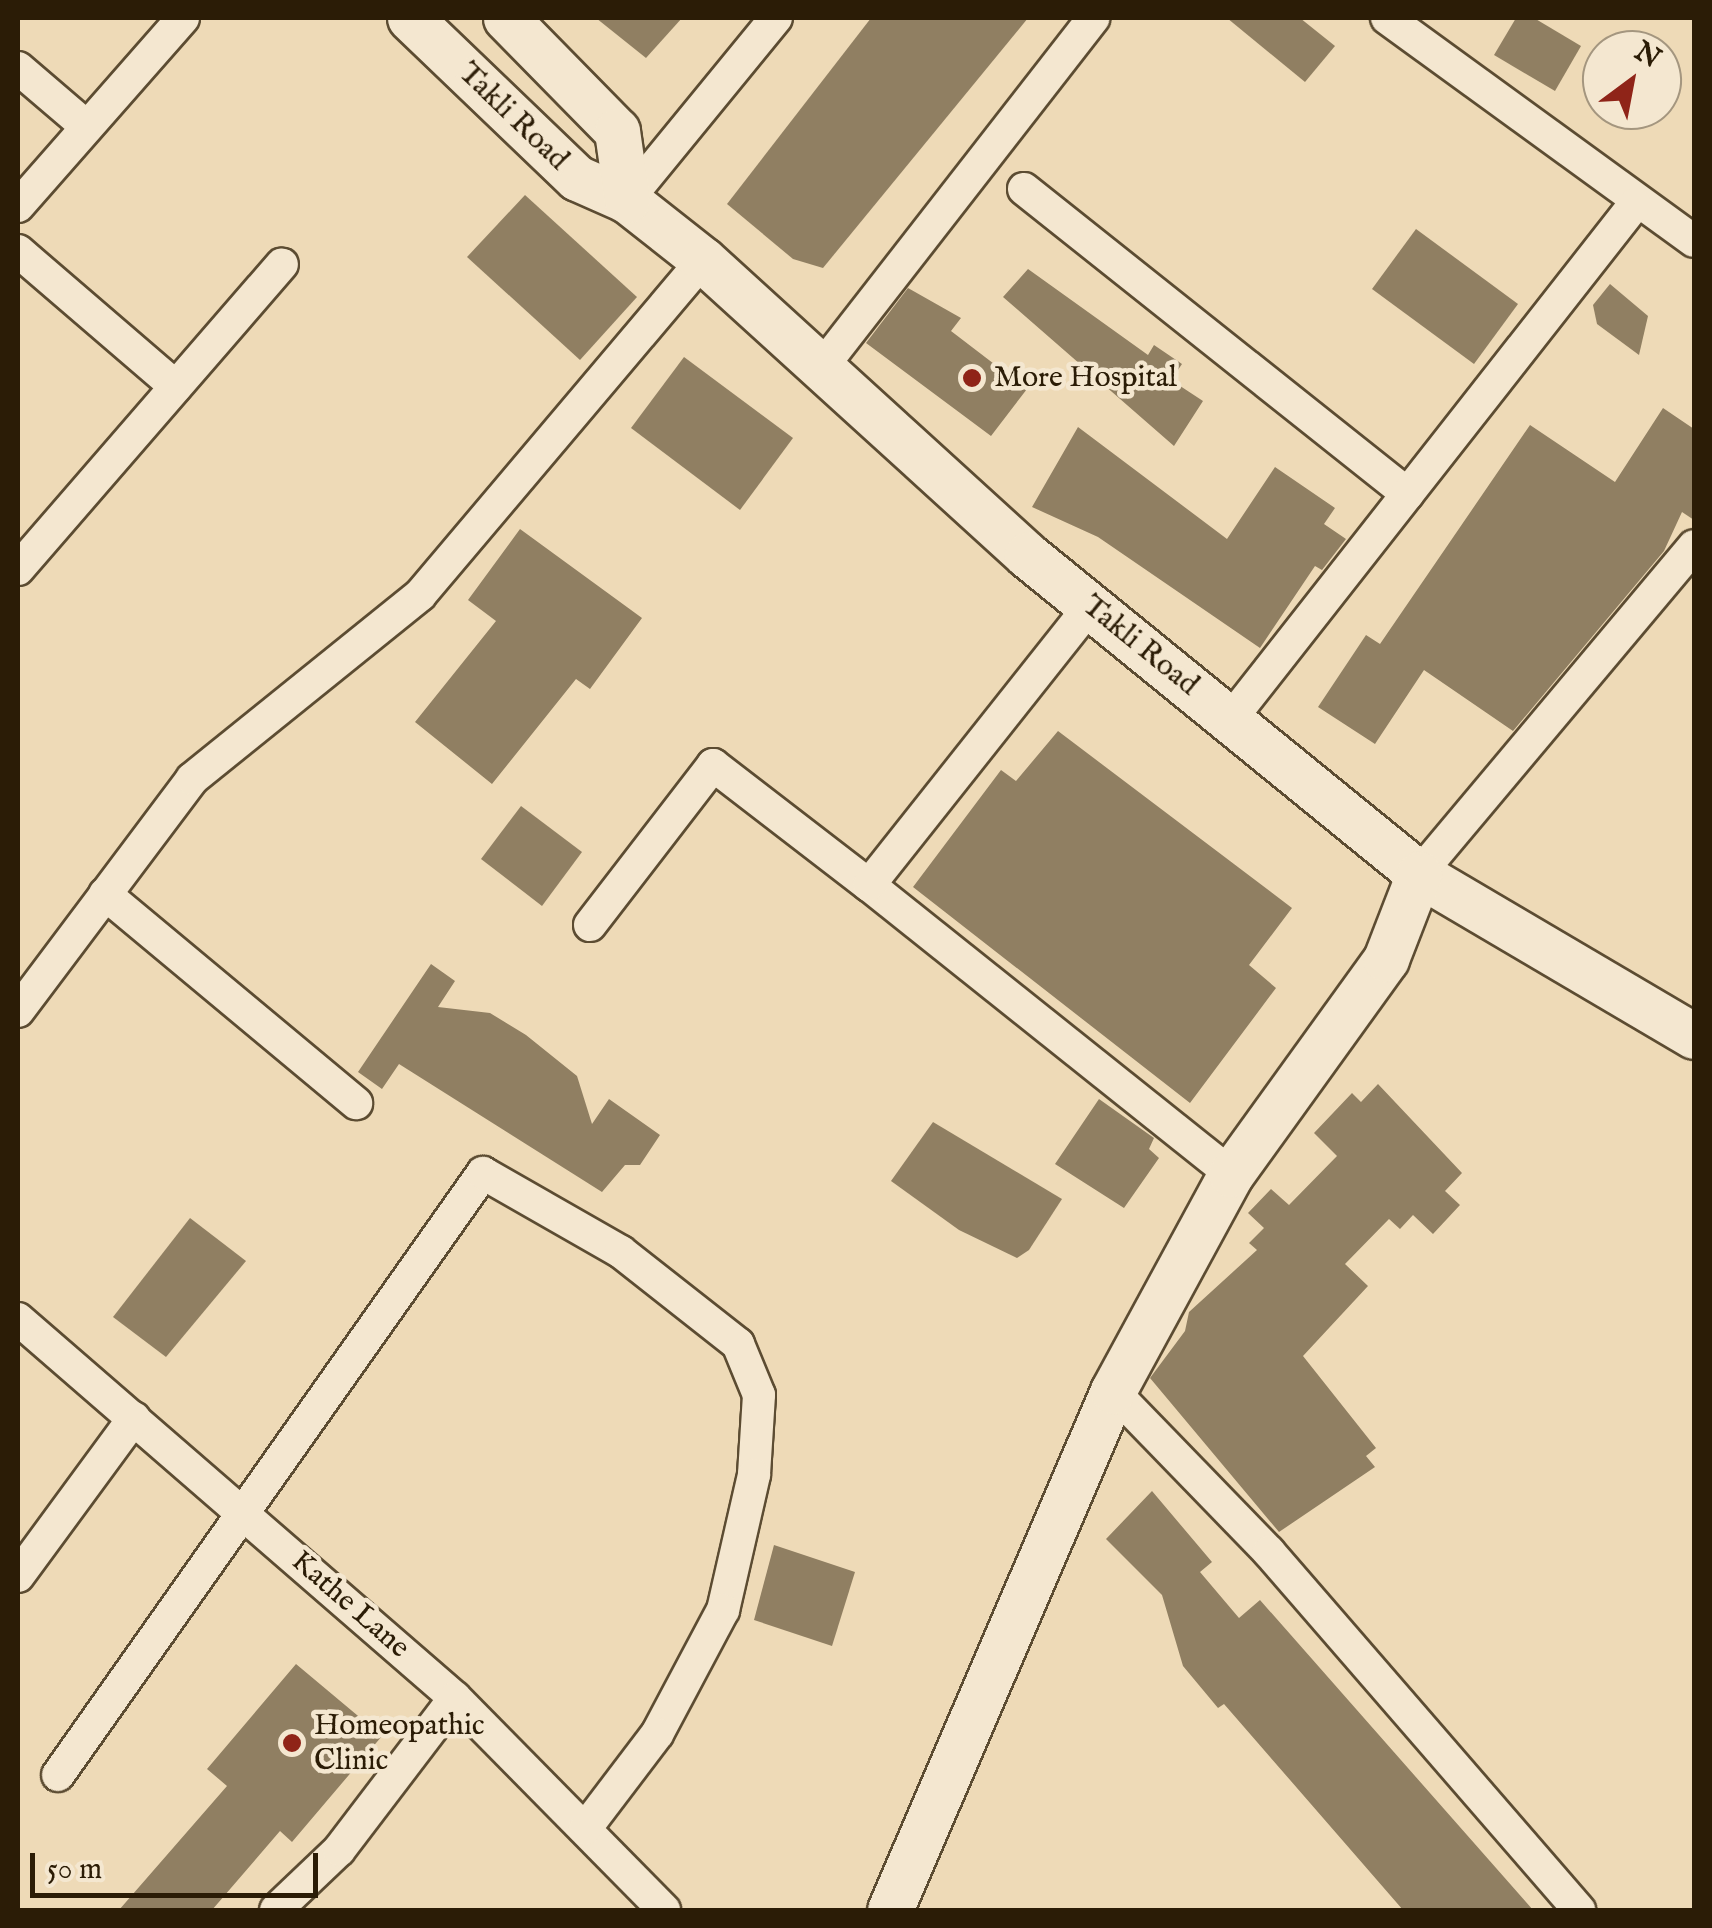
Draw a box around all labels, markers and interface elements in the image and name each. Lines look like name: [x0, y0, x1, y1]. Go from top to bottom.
north arrow: [1582, 30, 1682, 130]
text: N: [1628, 35, 1667, 77]
street label: Takli Road: [450, 56, 576, 178]
place label: More Hospital: [994, 360, 1177, 396]
marker: More Hospital: [959, 365, 985, 391]
street label: Takli Road: [1075, 588, 1205, 704]
street label: Kathe Lane: [283, 1544, 417, 1666]
place label: Homeopathic Clinic: [314, 1708, 485, 1778]
marker: Homeopathic Clinic: [279, 1730, 305, 1756]
scale bar: [35, 1833, 322, 1895]
text: 50 m: [47, 1851, 102, 1889]

